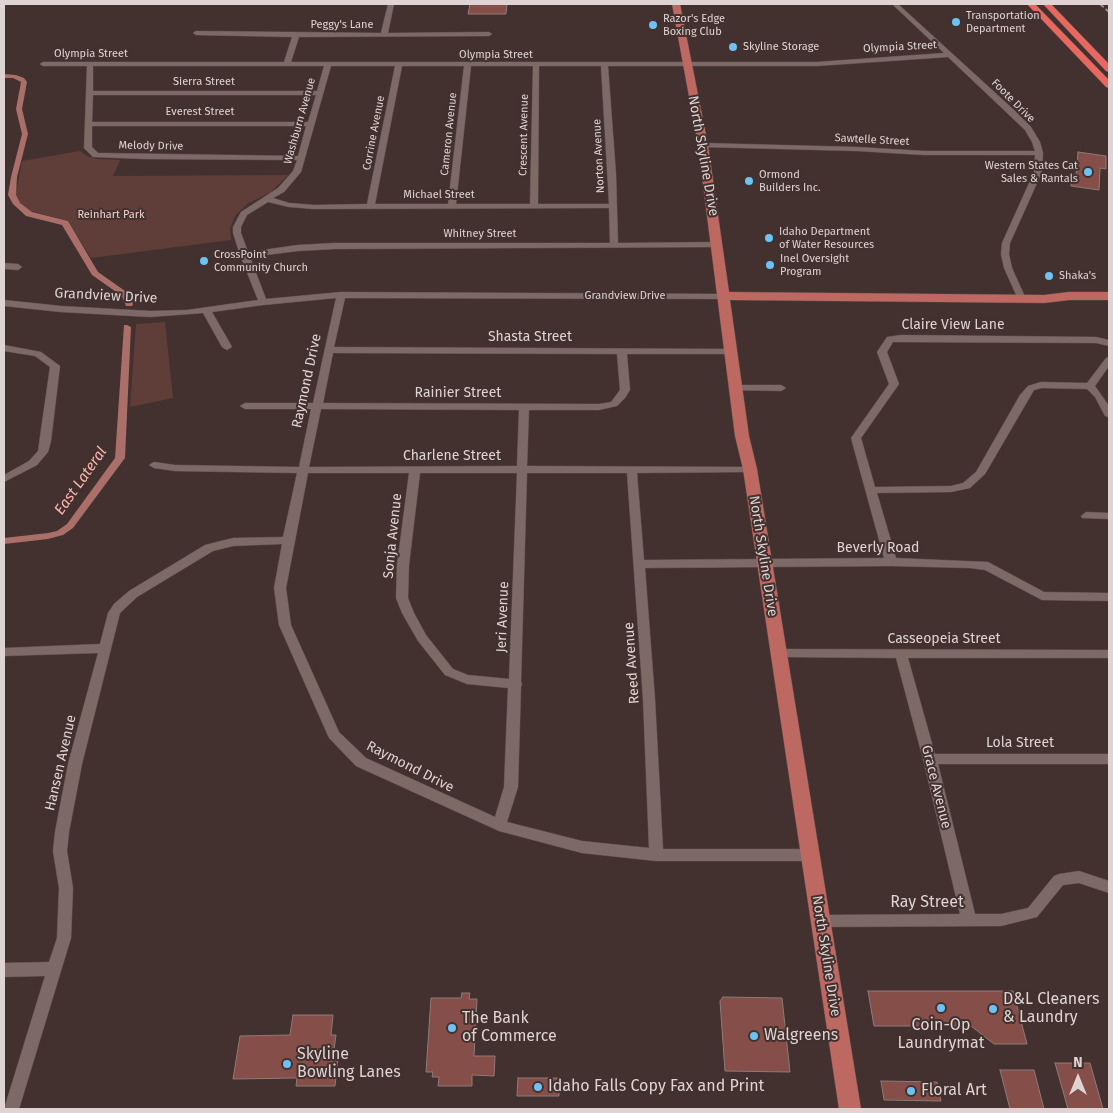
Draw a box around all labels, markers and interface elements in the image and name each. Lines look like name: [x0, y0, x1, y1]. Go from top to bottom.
place label: Transportation Department: [966, 9, 1040, 35]
place label: Razor's Edge Boxing Club: [663, 12, 725, 38]
marker: Transportation Department: [950, 16, 962, 28]
street label: Peggy's Lane: [310, 18, 374, 32]
marker: Razor's Edge Boxing Club: [647, 19, 659, 31]
street label: Olympia Street: [863, 38, 937, 56]
place label: Skyline Storage: [743, 40, 819, 54]
marker: Skyline Storage: [727, 41, 739, 53]
street label: Olympia Street: [54, 47, 128, 61]
street label: Olympia Street: [459, 48, 533, 62]
street label: Sierra Street: [173, 75, 235, 89]
street label: Washburn Avenue: [281, 76, 319, 166]
street label: Foote Drive: [988, 76, 1038, 126]
street label: Cameron Avenue: [438, 92, 460, 176]
street label: Crescent Avenue: [517, 94, 531, 176]
street label: North Skyline Drive: [684, 94, 722, 218]
street label: Corrine Avenue: [360, 95, 388, 171]
street label: Everest Street: [166, 105, 234, 119]
street label: Norton Avenue: [590, 119, 608, 193]
street label: Sawtelle Street: [834, 131, 910, 149]
street label: Melody Drive: [118, 139, 184, 153]
place label: Western States Cat Sales & Rantals: [985, 159, 1078, 185]
marker: Western States Cat Sales & Rantals: [1082, 166, 1094, 178]
place label: Ormond Builders Inc.: [759, 168, 821, 194]
marker: Ormond Builders Inc.: [743, 175, 755, 187]
street label: Michael Street: [403, 188, 475, 202]
park label: Reinhart Park: [77, 208, 145, 222]
place label: Idaho Department of Water Resources: [779, 225, 874, 251]
street label: Whitney Street: [443, 227, 517, 241]
marker: Idaho Department of Water Resources: [763, 232, 775, 244]
place label: CrossPoint Community Church: [214, 248, 308, 274]
place label: Inel Oversight Program: [780, 252, 849, 278]
marker: CrossPoint Community Church: [198, 255, 210, 267]
marker: Inel Oversight Program: [764, 259, 776, 271]
place label: Shaka's: [1059, 269, 1096, 283]
marker: Shaka's: [1043, 270, 1055, 282]
street label: Grandview Drive: [54, 285, 158, 307]
street label: Grandview Drive: [585, 289, 665, 303]
street label: Claire View Lane: [901, 317, 1005, 333]
street label: Shasta Street: [488, 329, 572, 345]
street label: Raymond Drive: [289, 332, 325, 430]
street label: Rainier Street: [415, 385, 501, 401]
water label: East Lateral: [51, 444, 111, 518]
street label: Charlene Street: [403, 448, 501, 464]
street label: Sonja Avenue: [380, 492, 406, 580]
street label: North Skyline Drive: [745, 494, 781, 618]
street label: Beverly Road: [837, 540, 919, 556]
street label: Jeri Avenue: [493, 581, 513, 653]
street label: Reed Avenue: [621, 621, 643, 705]
street label: Casseopeia Street: [887, 631, 1001, 647]
street label: Hansen Avenue: [42, 713, 80, 813]
street label: Lola Street: [986, 735, 1054, 751]
street label: Raymond Drive: [363, 738, 457, 796]
street label: Grace Avenue: [917, 743, 955, 831]
street label: Ray Street: [890, 893, 964, 913]
street label: North Skyline Drive: [808, 894, 844, 1018]
place label: D&L Cleaners & Laundry: [1003, 990, 1099, 1028]
marker: Coin-Op Laundrymat: [935, 1002, 947, 1014]
marker: D&L Cleaners & Laundry: [987, 1003, 999, 1015]
place label: The Bank of Commerce: [462, 1009, 557, 1047]
place label: Coin-Op Laundrymat: [897, 1016, 985, 1054]
marker: The Bank of Commerce: [446, 1022, 458, 1034]
place label: Walgreens: [764, 1026, 838, 1046]
marker: Walgreens: [748, 1030, 760, 1042]
place label: Skyline Bowling Lanes: [297, 1045, 401, 1083]
north arrow: [1053, 1053, 1103, 1103]
text: N: [1073, 1054, 1083, 1071]
marker: Skyline Bowling Lanes: [281, 1058, 293, 1070]
place label: Idaho Falls Copy Fax and Print: [548, 1077, 764, 1097]
marker: Idaho Falls Copy Fax and Print: [532, 1081, 544, 1093]
place label: Floral Art: [921, 1081, 987, 1101]
marker: Floral Art: [905, 1085, 917, 1097]

